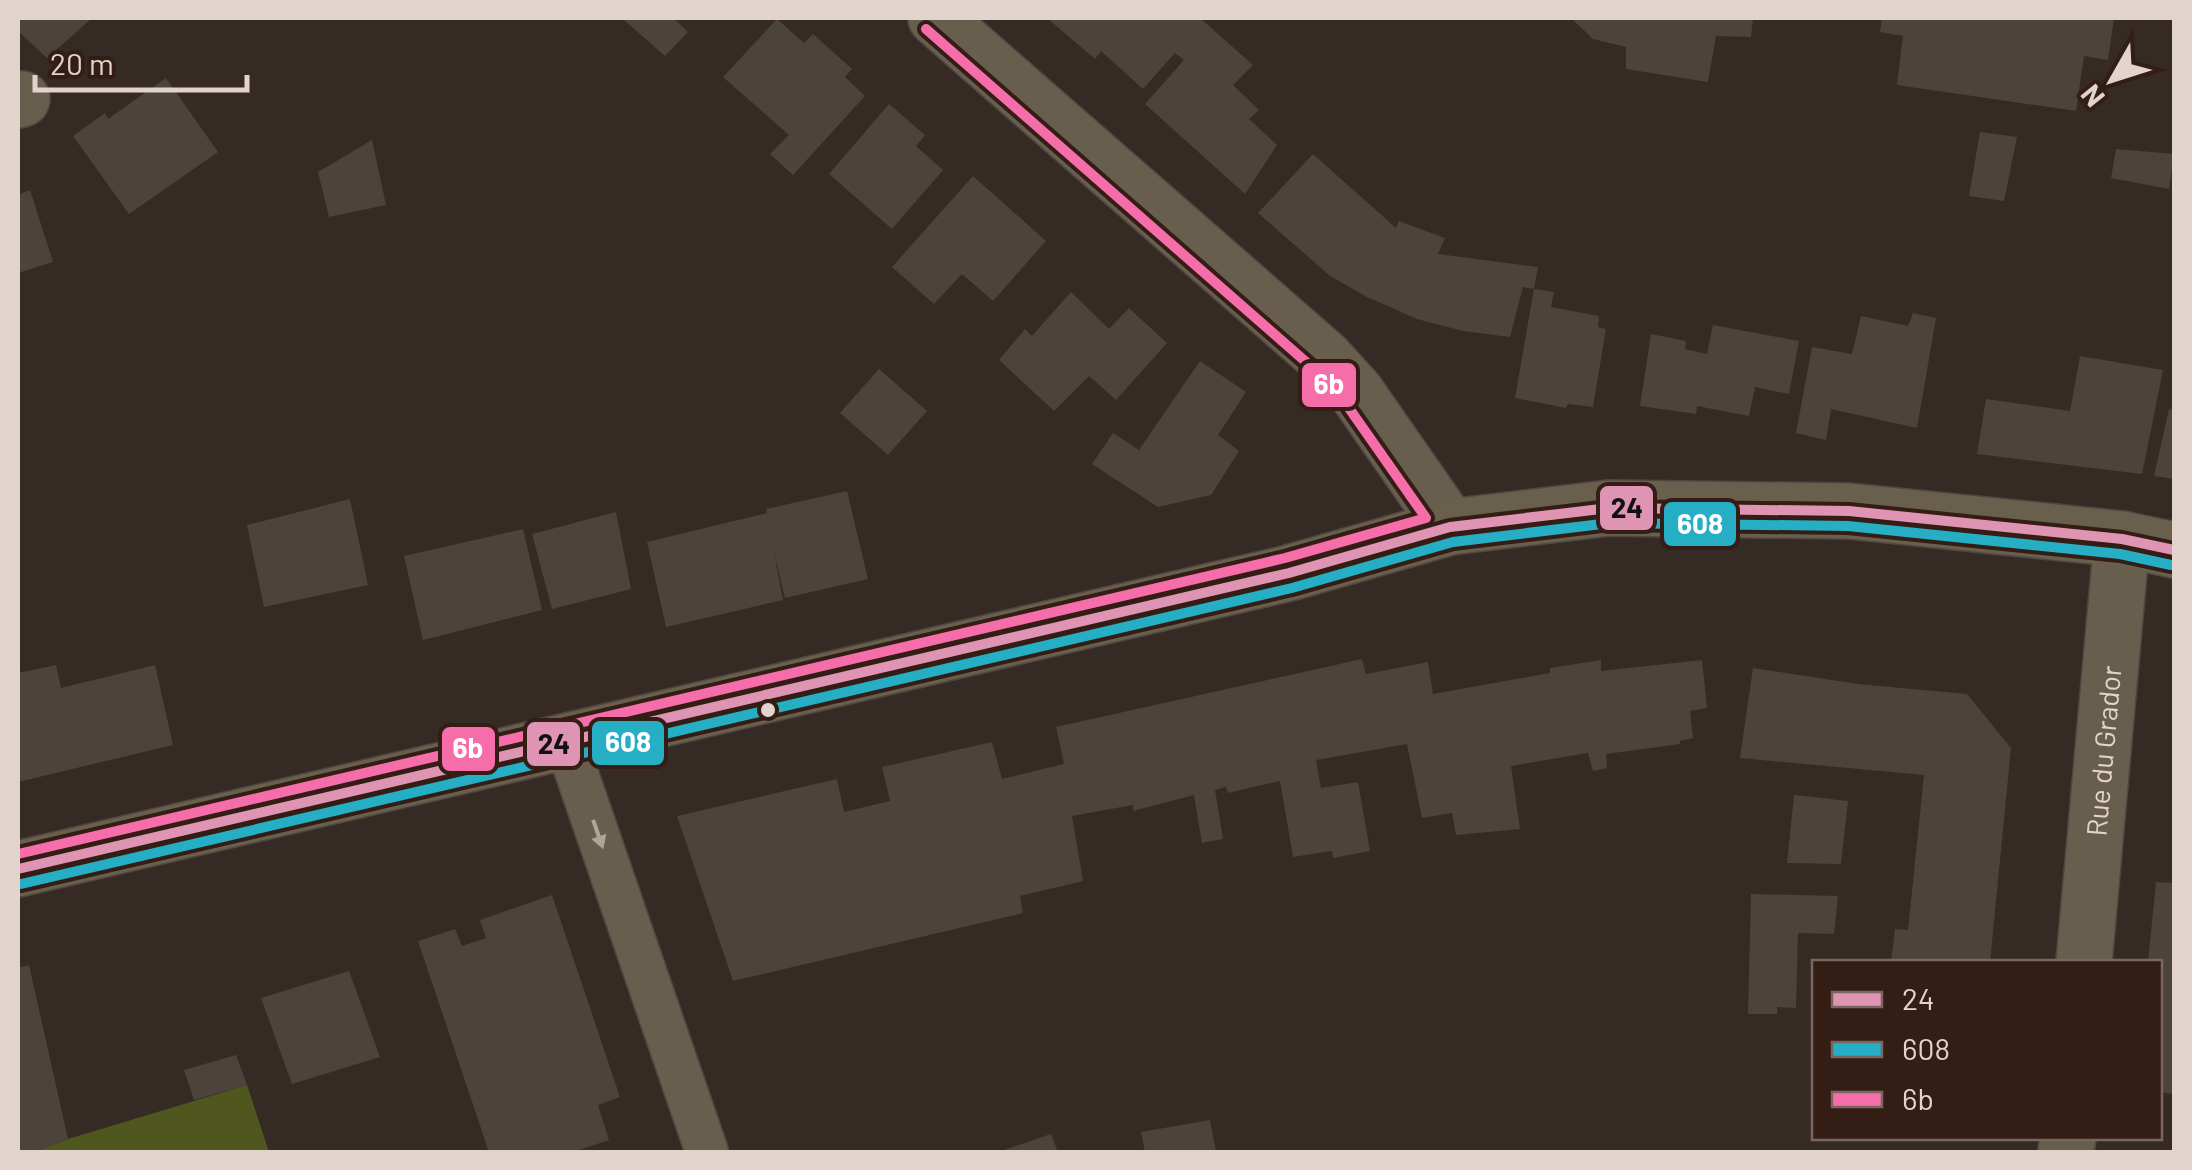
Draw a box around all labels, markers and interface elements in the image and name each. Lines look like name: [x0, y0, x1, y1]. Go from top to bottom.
scale bar: [35, 30, 248, 92]
north arrow: [2062, 30, 2162, 130]
text: 20 m: [50, 45, 114, 81]
text: N: [2073, 78, 2111, 114]
line badge: 6b: [1300, 361, 1358, 409]
text: 6b: [1314, 366, 1344, 400]
line badge: 24: [1598, 484, 1655, 532]
text: 24: [1611, 490, 1643, 524]
line badge: 608: [1662, 500, 1738, 548]
text: 608: [1677, 506, 1723, 540]
street label: Rue du Grador: [2078, 664, 2128, 838]
unlabelled marker: [758, 700, 778, 720]
line badge: 608: [590, 719, 666, 767]
line badge: 24: [525, 720, 582, 768]
text: 608: [605, 724, 651, 758]
line badge: 6b: [440, 725, 497, 773]
text: 24: [538, 726, 570, 760]
text: 6b: [453, 730, 483, 764]
one-way arrow: [591, 819, 606, 849]
legend: [1812, 960, 2162, 1140]
text: 24: [1902, 980, 1935, 1016]
text: 608: [1902, 1030, 1950, 1066]
text: 6b: [1902, 1080, 1934, 1116]

